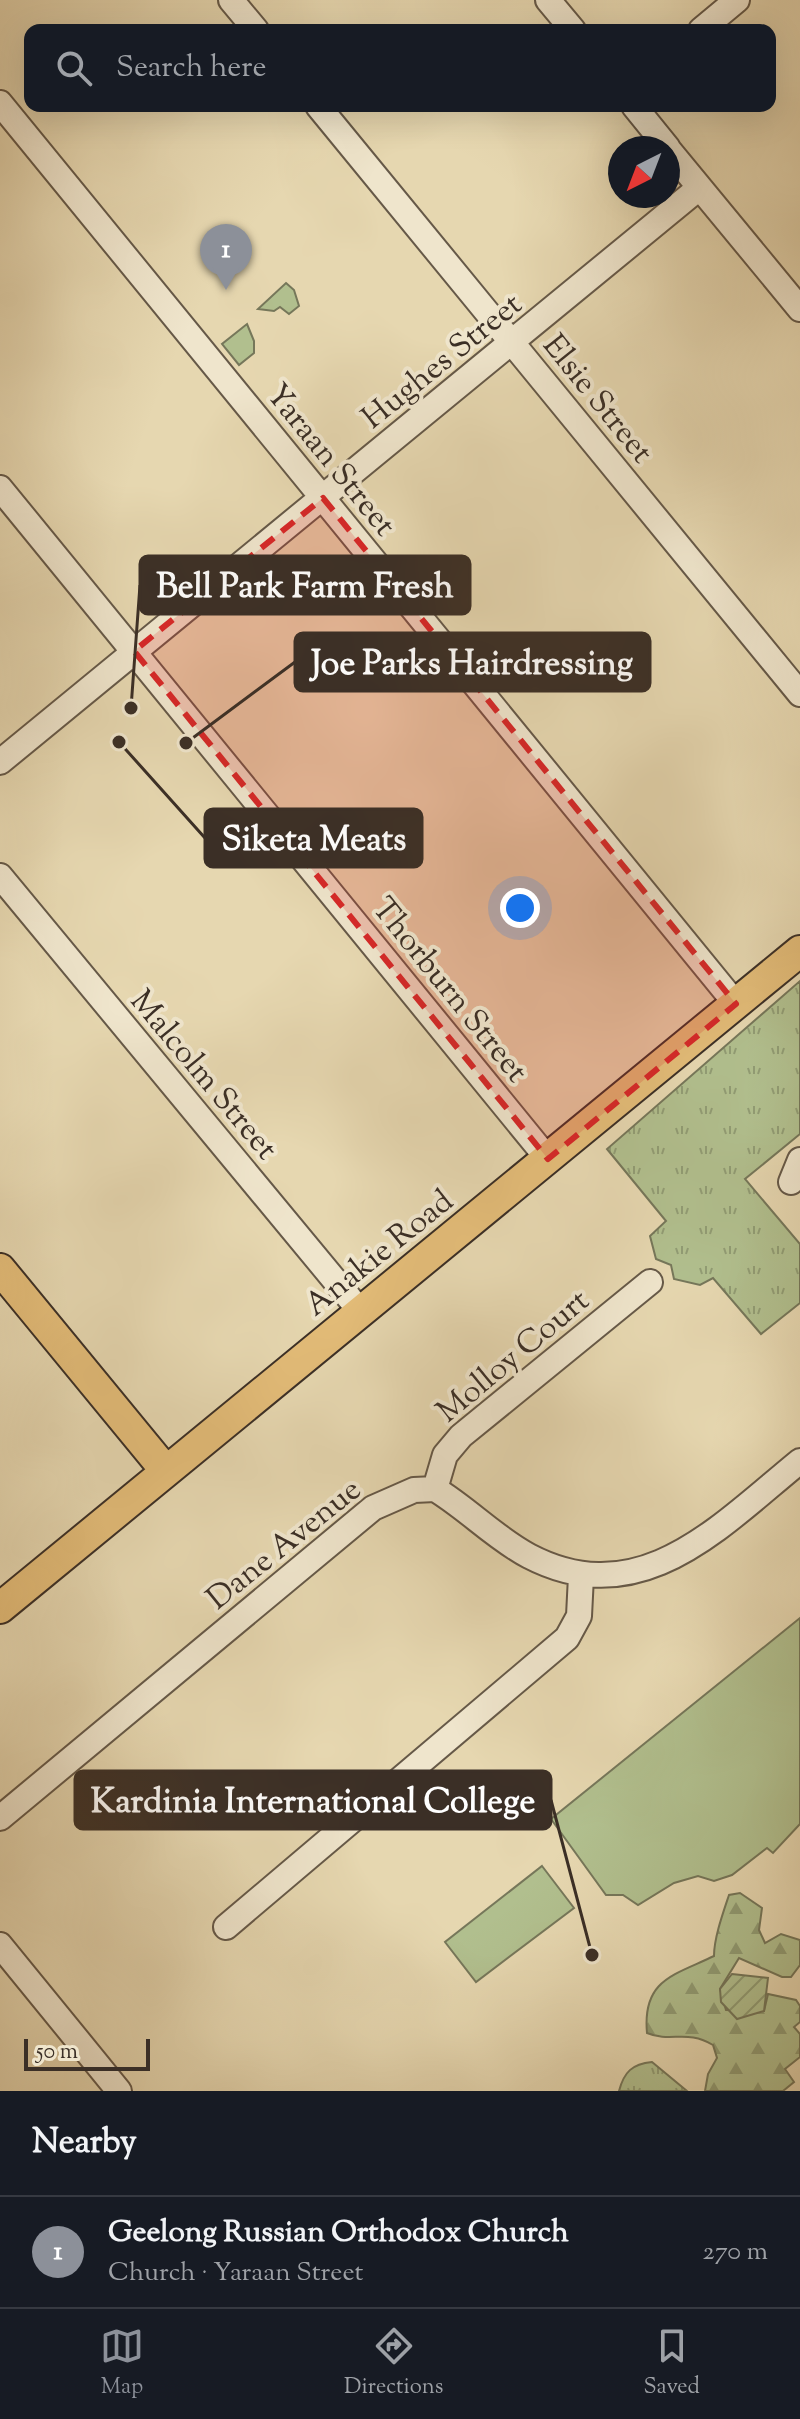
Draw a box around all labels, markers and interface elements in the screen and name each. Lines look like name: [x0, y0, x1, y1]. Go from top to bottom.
search box: [24, 24, 776, 112]
icon: search: [52, 46, 96, 90]
text: Search here: [116, 47, 266, 90]
north arrow: [608, 136, 680, 208]
pin: 1: [200, 224, 252, 290]
street label: Hughes Street: [353, 283, 533, 441]
street label: Elsie Street: [530, 326, 663, 474]
street label: Yaraan Street: [254, 375, 406, 547]
callout: Bell Park Farm Fresh: [140, 556, 470, 614]
text: Bell Park Farm Fresh: [156, 564, 454, 613]
callout: Joe Parks Hairdressing: [295, 633, 650, 691]
text: Joe Parks Hairdressing: [308, 641, 633, 690]
callout: Siketa Meats: [205, 809, 422, 867]
text: Siketa Meats: [222, 817, 406, 866]
street label: Thorburn Street: [360, 888, 538, 1093]
your location: [500, 888, 540, 928]
street label: Malcolm Street: [118, 981, 288, 1171]
street label: Anakie Road: [296, 1180, 464, 1329]
street label: Molloy Court: [428, 1280, 600, 1435]
street label: Dane Avenue: [198, 1469, 372, 1622]
callout: Kardinia International College: [75, 1771, 551, 1829]
text: Kardinia International College: [91, 1779, 535, 1828]
scale bar: [24, 2035, 150, 2071]
text: 50 m: [36, 2037, 78, 2069]
text: Nearby: [32, 2119, 137, 2168]
text: Geelong Russian Orthodox Church: [108, 2212, 569, 2255]
text: 1: [54, 2234, 62, 2271]
text: 270 m: [703, 2234, 768, 2271]
text: Church · Yaraan Street: [108, 2255, 363, 2292]
tab: Map: [100, 2324, 144, 2404]
tab: Directions: [344, 2324, 443, 2404]
tab: Saved: [643, 2324, 700, 2404]

